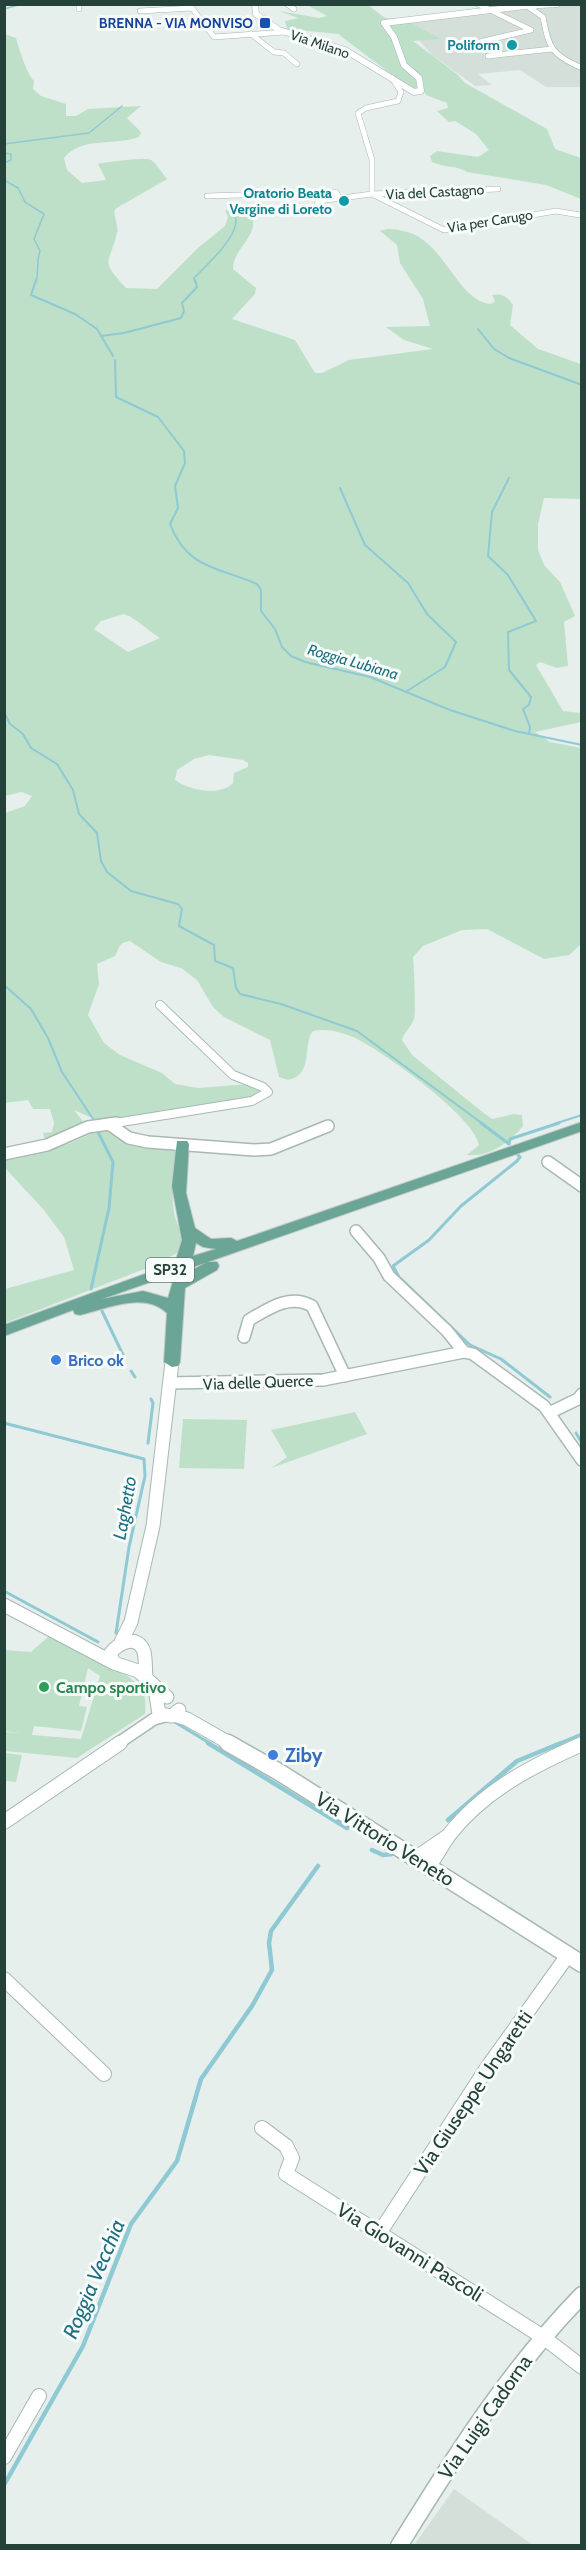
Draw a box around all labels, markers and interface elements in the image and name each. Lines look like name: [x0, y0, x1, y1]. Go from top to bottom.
place label: BRENNA - VIA MONVISO: [99, 14, 253, 32]
marker: BRENNA - VIA MONVISO: [258, 16, 272, 30]
street label: Via Milano: [288, 25, 352, 63]
place label: Poliform: [447, 36, 500, 54]
marker: Poliform: [505, 38, 519, 52]
street label: Via del Castagno: [385, 180, 485, 204]
place label: Oratorio Beata Vergine di Loreto: [230, 184, 332, 218]
marker: Oratorio Beata Vergine di Loreto: [337, 194, 351, 208]
street label: Via per Carugo: [446, 205, 534, 237]
water label: Roggia Lubiana: [306, 640, 400, 684]
road number: SP32: [146, 1258, 194, 1282]
place label: Brico ok: [68, 1351, 124, 1370]
marker: Brico ok: [49, 1353, 63, 1367]
street label: Via delle Querce: [202, 1371, 314, 1394]
water label: Laghetto: [109, 1475, 141, 1541]
place label: Campo sportivo: [56, 1678, 166, 1697]
marker: Campo sportivo: [37, 1680, 51, 1694]
place label: Ziby: [285, 1743, 323, 1767]
marker: Ziby: [266, 1748, 280, 1762]
street label: Via Vittorio Veneto: [311, 1787, 459, 1891]
street label: Via Giuseppe Ungaretti: [409, 2006, 537, 2180]
street label: Via Giovanni Pascoli: [332, 2197, 488, 2307]
water label: Roggia Vecchia: [57, 2215, 130, 2342]
street label: Via Luigi Cadorna: [433, 2350, 537, 2484]

